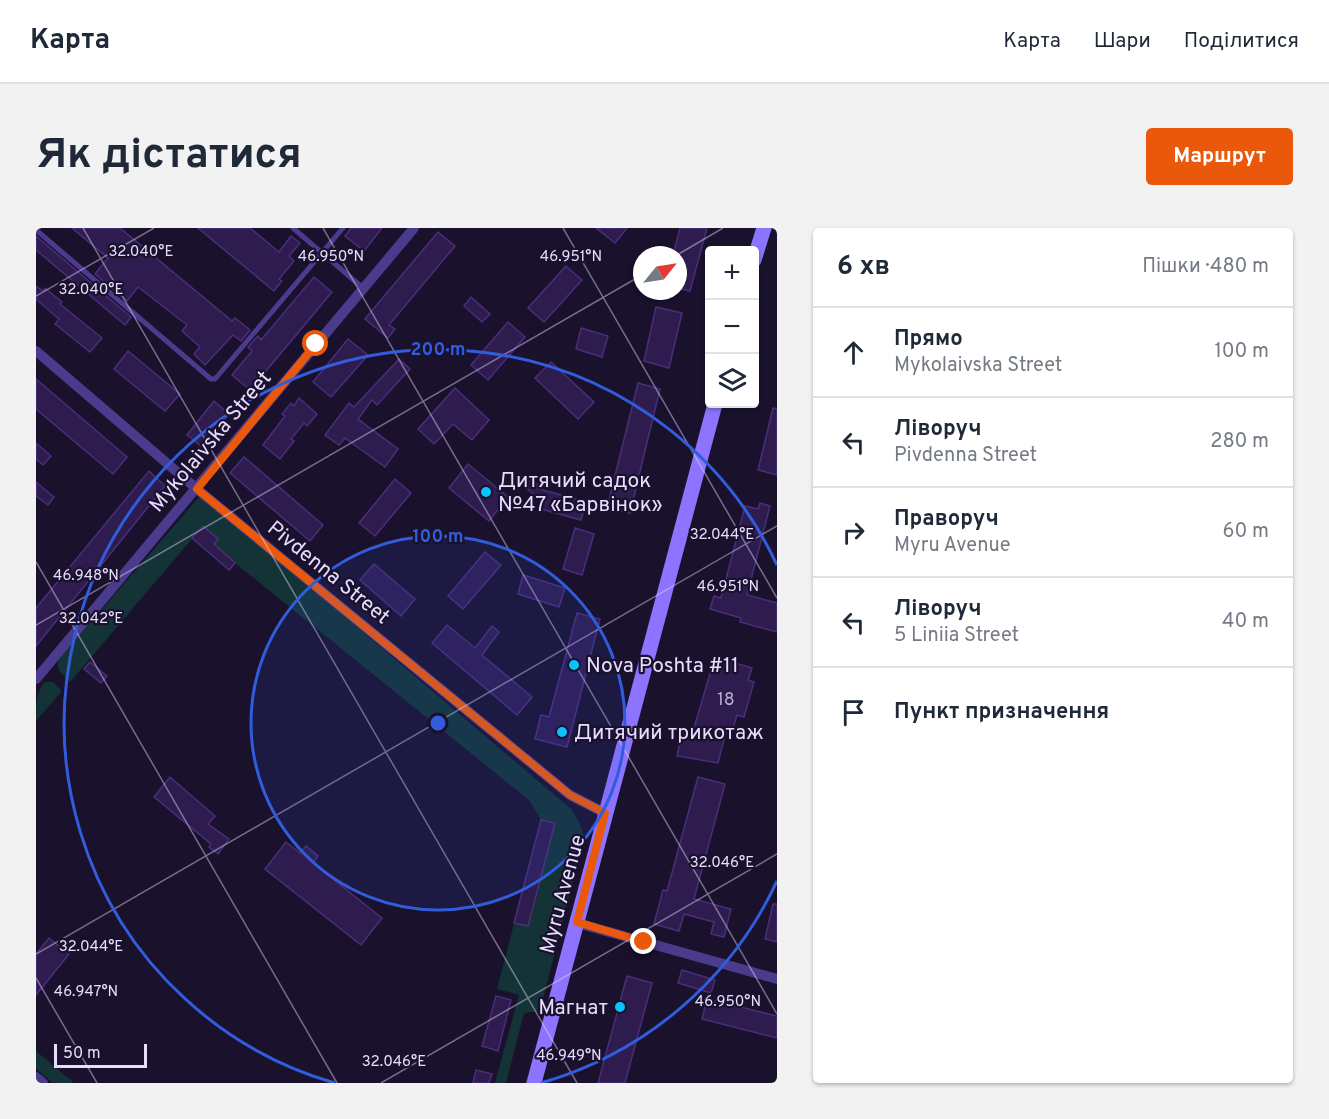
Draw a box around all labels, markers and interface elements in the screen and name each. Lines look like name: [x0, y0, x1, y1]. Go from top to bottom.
text: Карта: [30, 23, 110, 59]
text: Карта: [1003, 28, 1061, 55]
text: Шари: [1094, 28, 1151, 55]
text: Поділитися: [1184, 28, 1299, 55]
button: Маршрут: [1146, 128, 1293, 185]
text: Як дістатися: [36, 130, 302, 183]
text: 32.040°E: [109, 243, 174, 262]
north arrow: [633, 246, 687, 300]
map controls: [705, 246, 759, 408]
button: +: [705, 246, 759, 300]
text: 46.950°N: [298, 248, 364, 267]
text: 46.951°N: [540, 248, 602, 267]
text: 6 хв: [837, 251, 890, 284]
text: Пішки · 480 m: [1142, 254, 1269, 280]
text: 32.040°E: [59, 281, 124, 300]
button: −: [705, 300, 759, 354]
text: Прямо: [894, 326, 963, 353]
route start: [302, 330, 328, 356]
icon: ahead: [837, 336, 870, 369]
text: 200 m: [410, 339, 466, 362]
text: 100 m: [1214, 339, 1269, 365]
text: Mykolaivska Street: [894, 353, 1062, 379]
button: layers: [705, 354, 759, 408]
street label: Mykolaivska Street: [144, 366, 278, 518]
text: Ліворуч: [894, 416, 982, 443]
icon: left: [837, 426, 870, 459]
text: 280 m: [1210, 429, 1269, 455]
text: Pivdenna Street: [894, 443, 1037, 469]
place label: Дитячий садок №47 «Барвінок»: [498, 468, 663, 519]
marker: Дитячий садок №47 «Барвінок»: [479, 485, 493, 499]
text: Праворуч: [894, 506, 999, 533]
street label: Pivdenna Street: [261, 515, 395, 631]
icon: right: [837, 516, 870, 549]
text: 60 m: [1223, 519, 1269, 545]
text: 100 m: [412, 526, 464, 549]
text: 32.044°E: [690, 526, 754, 545]
text: Myru Avenue: [894, 533, 1010, 559]
text: 46.948°N: [53, 567, 119, 586]
text: 46.951°N: [697, 578, 759, 597]
text: Ліворуч: [894, 596, 982, 623]
icon: left: [837, 606, 870, 639]
text: 40 m: [1222, 609, 1269, 635]
text: 32.042°E: [59, 610, 123, 629]
text: 5 Liniia Street: [894, 623, 1019, 649]
place label: Nova Poshta #11: [586, 653, 739, 680]
marker: Nova Poshta #11: [567, 658, 581, 672]
house number: 18: [717, 689, 735, 712]
icon: arrive: [837, 696, 870, 729]
text: Пункт призначення: [894, 699, 1109, 726]
centre of rings: [428, 713, 448, 733]
place label: Дитячий трикотаж: [574, 720, 764, 747]
marker: Дитячий трикотаж: [555, 725, 569, 739]
street label: Myru Avenue: [535, 832, 592, 957]
text: 32.046°E: [690, 854, 754, 873]
route end: [630, 928, 656, 954]
text: 32.044°E: [59, 938, 123, 957]
text: 46.947°N: [54, 983, 118, 1002]
text: 46.950°N: [695, 993, 761, 1012]
place label: Магнат: [538, 995, 608, 1022]
marker: Магнат: [613, 1000, 627, 1014]
scale bar: [54, 1041, 147, 1068]
text: 50 m: [63, 1044, 101, 1064]
text: 46.949°N: [536, 1047, 602, 1066]
text: 32.046°E: [362, 1053, 426, 1072]

